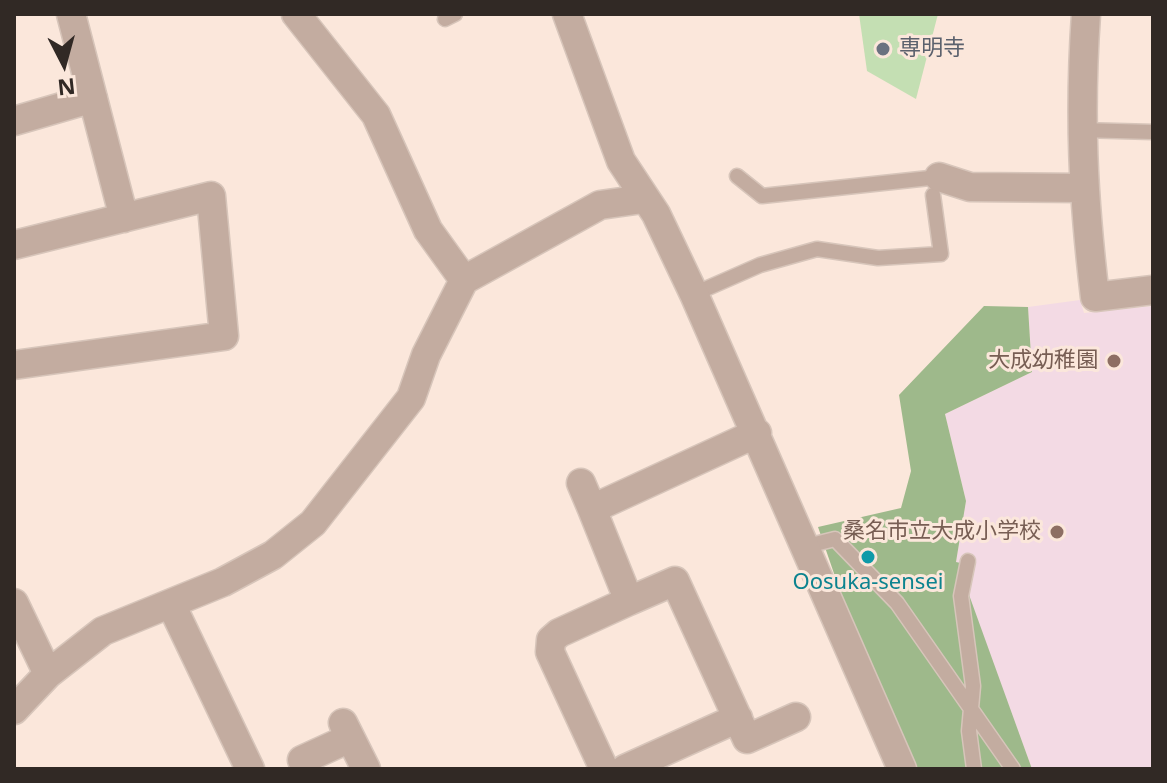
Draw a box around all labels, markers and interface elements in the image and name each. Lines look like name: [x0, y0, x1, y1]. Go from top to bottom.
north arrow: [24, 24, 104, 104]
place label: 専明寺: [899, 36, 965, 62]
marker: 専明寺: [874, 40, 892, 58]
text: N: [56, 72, 77, 104]
place label: 大成幼稚園: [988, 348, 1098, 374]
marker: 大成幼稚園: [1105, 352, 1123, 370]
place label: 桑名市立大成小学校: [843, 519, 1041, 545]
marker: 桑名市立大成小学校: [1048, 523, 1066, 541]
marker: Oosuka-sensei: [859, 548, 877, 566]
place label: Oosuka-sensei: [793, 570, 943, 596]

